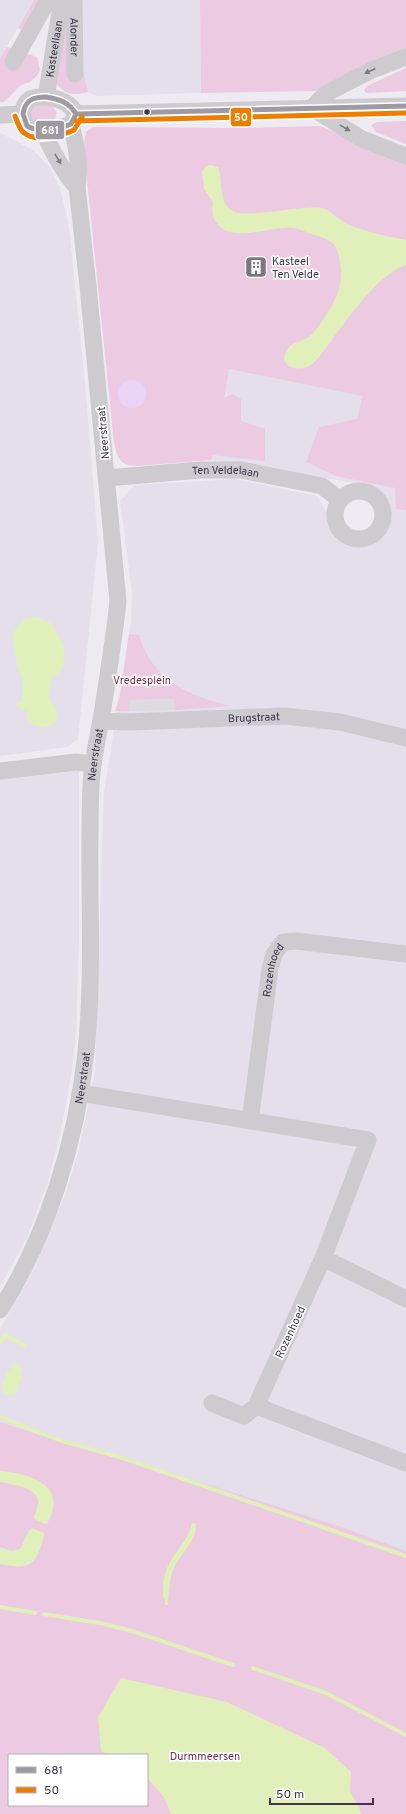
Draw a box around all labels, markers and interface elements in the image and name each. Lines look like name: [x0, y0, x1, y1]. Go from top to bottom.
street label: Alonder: [66, 17, 81, 57]
street label: Kasteellaan: [43, 19, 67, 78]
one-way arrow: [364, 68, 375, 74]
unlabelled marker: [142, 107, 152, 117]
line badge: 50: [230, 107, 252, 127]
text: 50: [234, 111, 248, 125]
line badge: 681: [35, 120, 65, 140]
text: 681: [41, 124, 59, 138]
one-way arrow: [339, 125, 351, 132]
one-way arrow: [54, 154, 62, 164]
building icon: Kasteel Ten Velde: [243, 254, 269, 280]
place label: Kasteel Ten Velde: [272, 255, 319, 282]
street label: Neerstraat: [95, 406, 113, 460]
street label: Ten Veldelaan: [191, 464, 260, 481]
park label: Vredesplein: [113, 674, 171, 688]
street label: Brugstraat: [228, 710, 280, 726]
street label: Neerstraat: [85, 727, 107, 781]
street label: Rozenhoed: [260, 941, 288, 998]
street label: Neerstraat: [72, 1051, 94, 1105]
street label: Rozenhoed: [273, 1304, 309, 1361]
park label: Durmmeersen: [170, 1750, 240, 1764]
legend: [8, 1754, 148, 1806]
text: 681: [44, 1763, 63, 1779]
scale bar: [270, 1780, 373, 1806]
text: 50: [44, 1783, 59, 1799]
text: 50 m: [276, 1787, 304, 1803]

